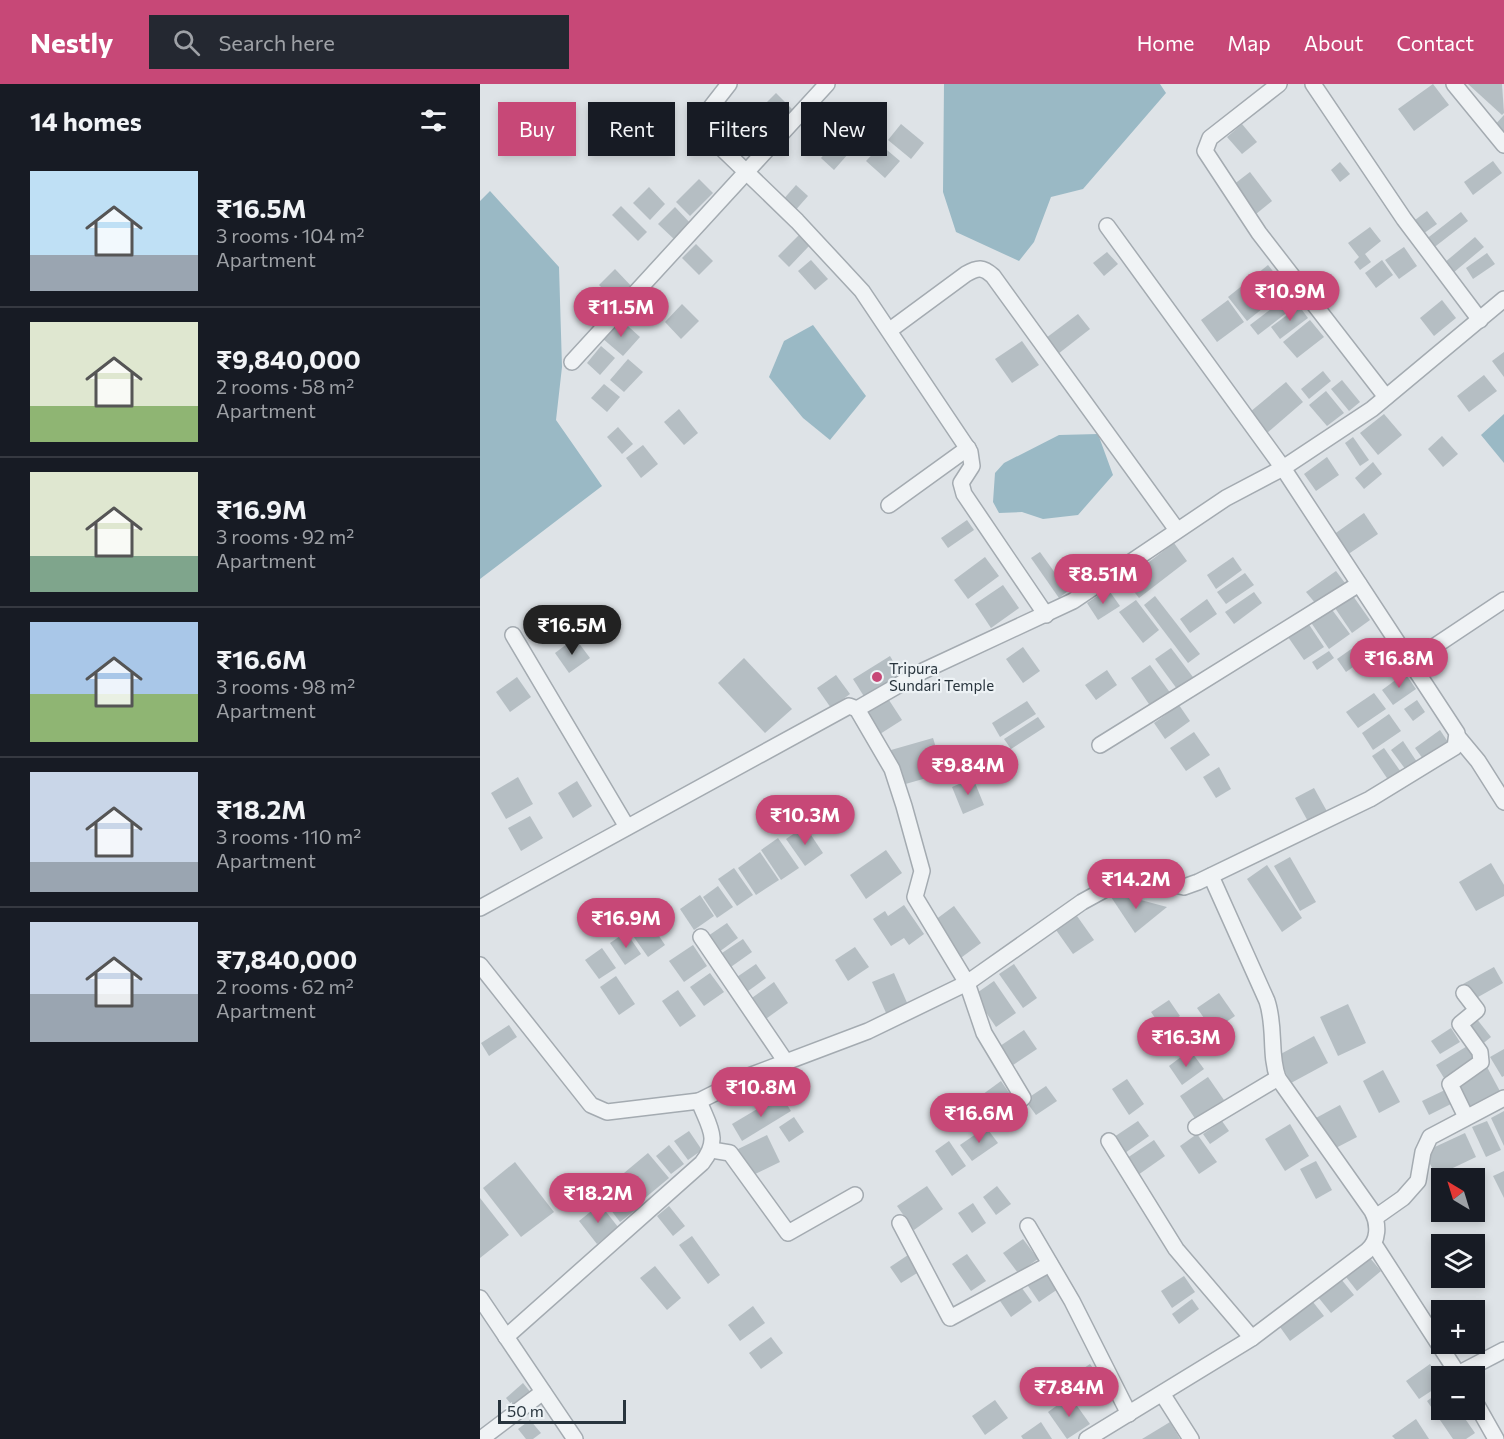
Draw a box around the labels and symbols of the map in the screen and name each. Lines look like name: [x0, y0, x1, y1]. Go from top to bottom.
pin: ₹10.9M: [1241, 271, 1339, 322]
pin: ₹11.5M: [572, 287, 670, 338]
pin: ₹8.51M: [1054, 554, 1152, 605]
pin: ₹16.5M: [523, 605, 621, 656]
pin: ₹16.8M: [1350, 638, 1448, 689]
place label: Tripura Sundari Temple: [889, 659, 994, 694]
marker: Tripura Sundari Temple: [870, 670, 884, 684]
pin: ₹9.84M: [919, 745, 1017, 796]
pin: ₹10.3M: [756, 795, 854, 846]
pin: ₹14.2M: [1087, 859, 1185, 910]
pin: ₹16.9M: [577, 898, 675, 949]
pin: ₹16.3M: [1137, 1017, 1235, 1068]
pin: ₹10.8M: [712, 1067, 810, 1118]
pin: ₹16.6M: [930, 1093, 1028, 1144]
north arrow: [1431, 1168, 1485, 1222]
pin: ₹18.2M: [549, 1173, 647, 1224]
pin: ₹7.84M: [1020, 1367, 1118, 1418]
scale bar: [498, 1397, 626, 1424]

